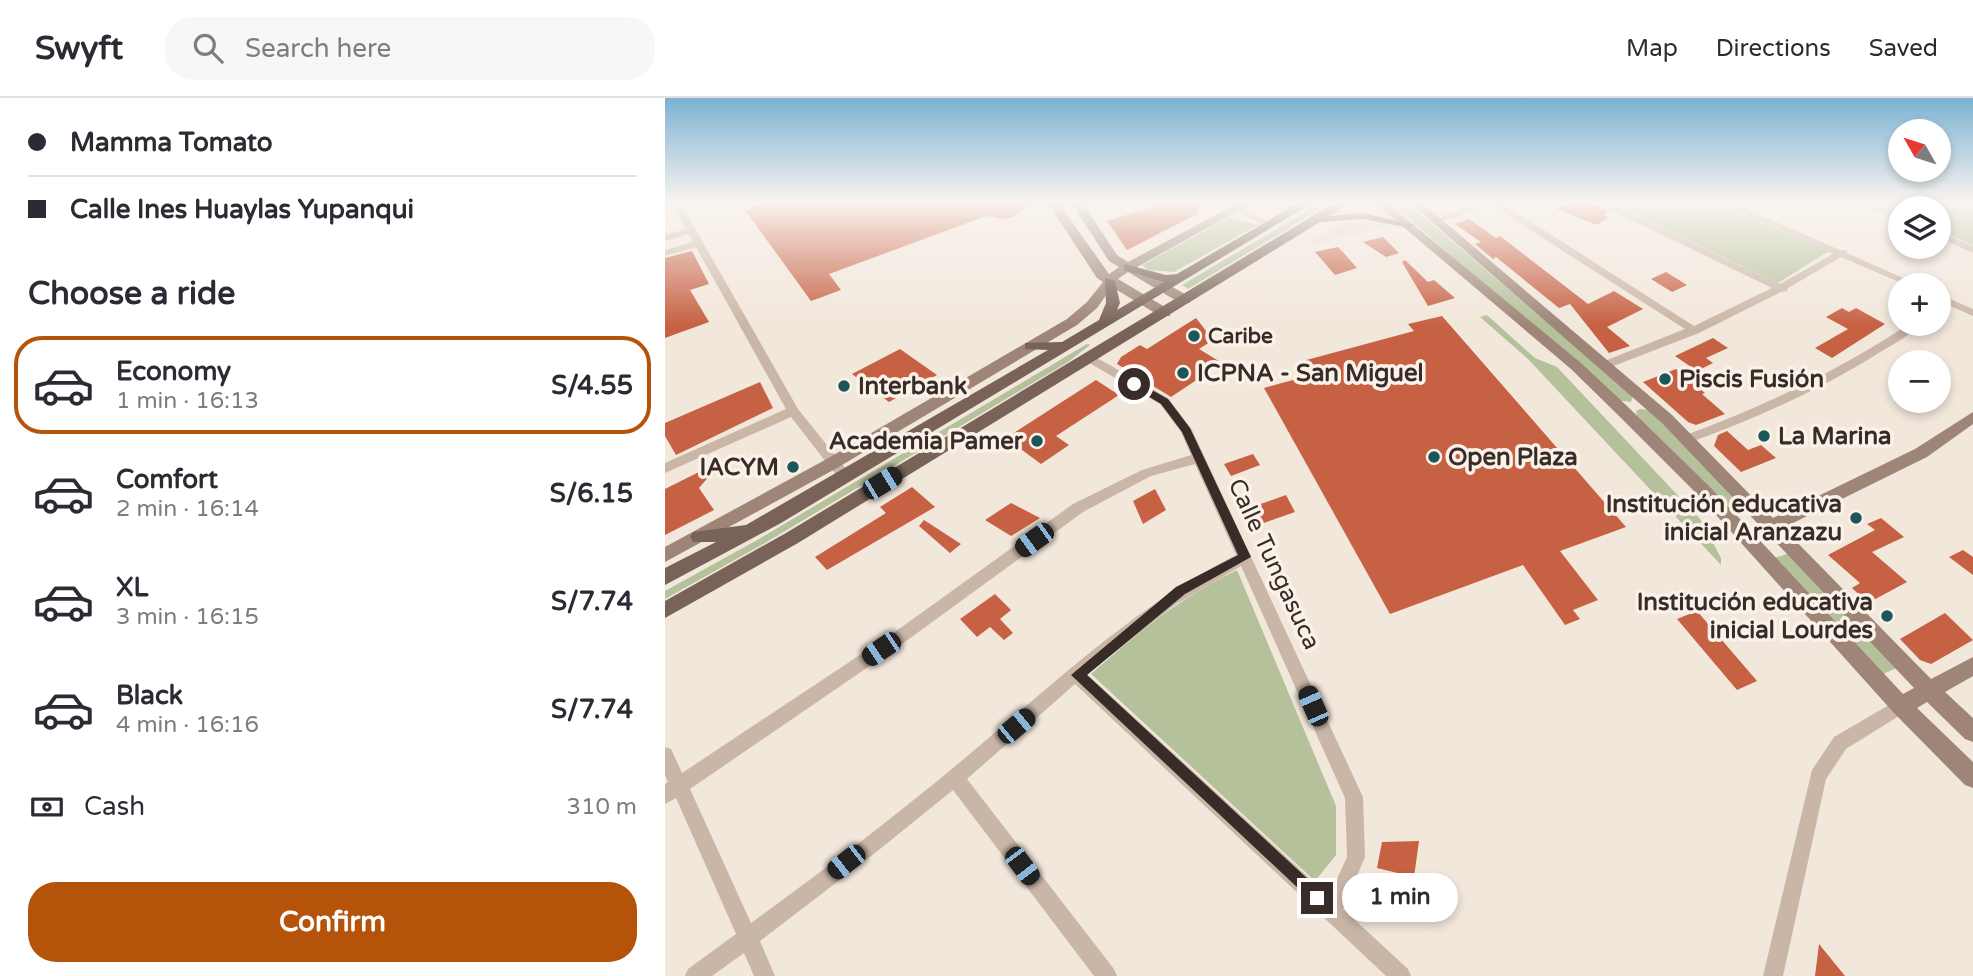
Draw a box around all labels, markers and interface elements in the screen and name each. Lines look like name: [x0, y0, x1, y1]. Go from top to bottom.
search box: [165, 17, 655, 80]
text: Swyft: [35, 29, 123, 68]
icon: search: [189, 29, 227, 67]
text: Search here: [245, 33, 391, 64]
text: Map: [1626, 34, 1678, 63]
text: Directions: [1716, 34, 1831, 63]
text: Saved: [1869, 34, 1938, 63]
north arrow: [1888, 119, 1951, 182]
map controls: [1888, 119, 1951, 413]
text: Mamma Tomato: [70, 127, 273, 158]
text: Calle Ines Huaylas Yupanqui: [70, 194, 414, 225]
button: layers: [1888, 196, 1951, 259]
button: +: [1888, 273, 1951, 336]
text: Choose a ride: [28, 275, 235, 313]
place label: Caribe: [1208, 324, 1273, 349]
marker: Caribe: [1186, 328, 1202, 344]
button: −: [1888, 350, 1951, 413]
icon: car: [32, 354, 95, 417]
text: Economy: [116, 356, 231, 387]
place label: ICPNA - San Miguel: [1197, 359, 1423, 388]
marker: ICPNA - San Miguel: [1175, 365, 1191, 381]
place label: Piscis Fusión: [1679, 365, 1824, 394]
route start: [1118, 368, 1150, 400]
text: S/4.55: [551, 370, 633, 401]
marker: Piscis Fusión: [1657, 371, 1673, 387]
place label: Interbank: [858, 372, 967, 401]
marker: Interbank: [836, 378, 852, 394]
text: 1 min · 16:13: [116, 387, 259, 415]
place label: La Marina: [1778, 422, 1892, 451]
place label: Academia Pamer: [829, 427, 1024, 456]
marker: La Marina: [1756, 428, 1772, 444]
marker: Academia Pamer: [1029, 433, 1045, 449]
place label: Open Plaza: [1448, 443, 1578, 472]
marker: Open Plaza: [1426, 449, 1442, 465]
place label: IACYM: [699, 453, 779, 482]
marker: IACYM: [785, 459, 801, 475]
icon: car: [32, 462, 95, 525]
car: [859, 463, 906, 503]
text: Comfort: [116, 464, 218, 495]
street label: Calle Tungasuca: [1222, 474, 1326, 654]
text: S/6.15: [550, 478, 633, 509]
place label: Institución educativa inicial Aranzazu: [1606, 490, 1842, 547]
text: 2 min · 16:14: [116, 495, 259, 523]
marker: Institución educativa inicial Aranzazu: [1848, 510, 1864, 526]
car: [1011, 519, 1058, 561]
icon: car: [32, 570, 95, 633]
text: XL: [116, 572, 148, 603]
text: S/7.74: [551, 586, 633, 617]
place label: Institución educativa inicial Lourdes: [1637, 588, 1873, 645]
text: 3 min · 16:15: [116, 603, 259, 631]
marker: Institución educativa inicial Lourdes: [1879, 608, 1895, 624]
car: [858, 629, 905, 669]
icon: car: [32, 678, 95, 741]
text: Black: [116, 680, 183, 711]
car: [1295, 683, 1332, 729]
text: S/7.74: [551, 694, 633, 725]
car: [994, 704, 1039, 748]
text: 4 min · 16:16: [116, 711, 259, 739]
icon: cash: [28, 788, 66, 826]
text: Cash: [84, 791, 145, 822]
text: 310 m: [567, 793, 637, 821]
car: [823, 841, 870, 883]
car: [1001, 843, 1044, 889]
callout: 1 min: [1341, 874, 1457, 922]
button: Confirm: [28, 882, 637, 962]
route end: [1301, 882, 1333, 914]
text: 1 min: [1369, 883, 1431, 911]

